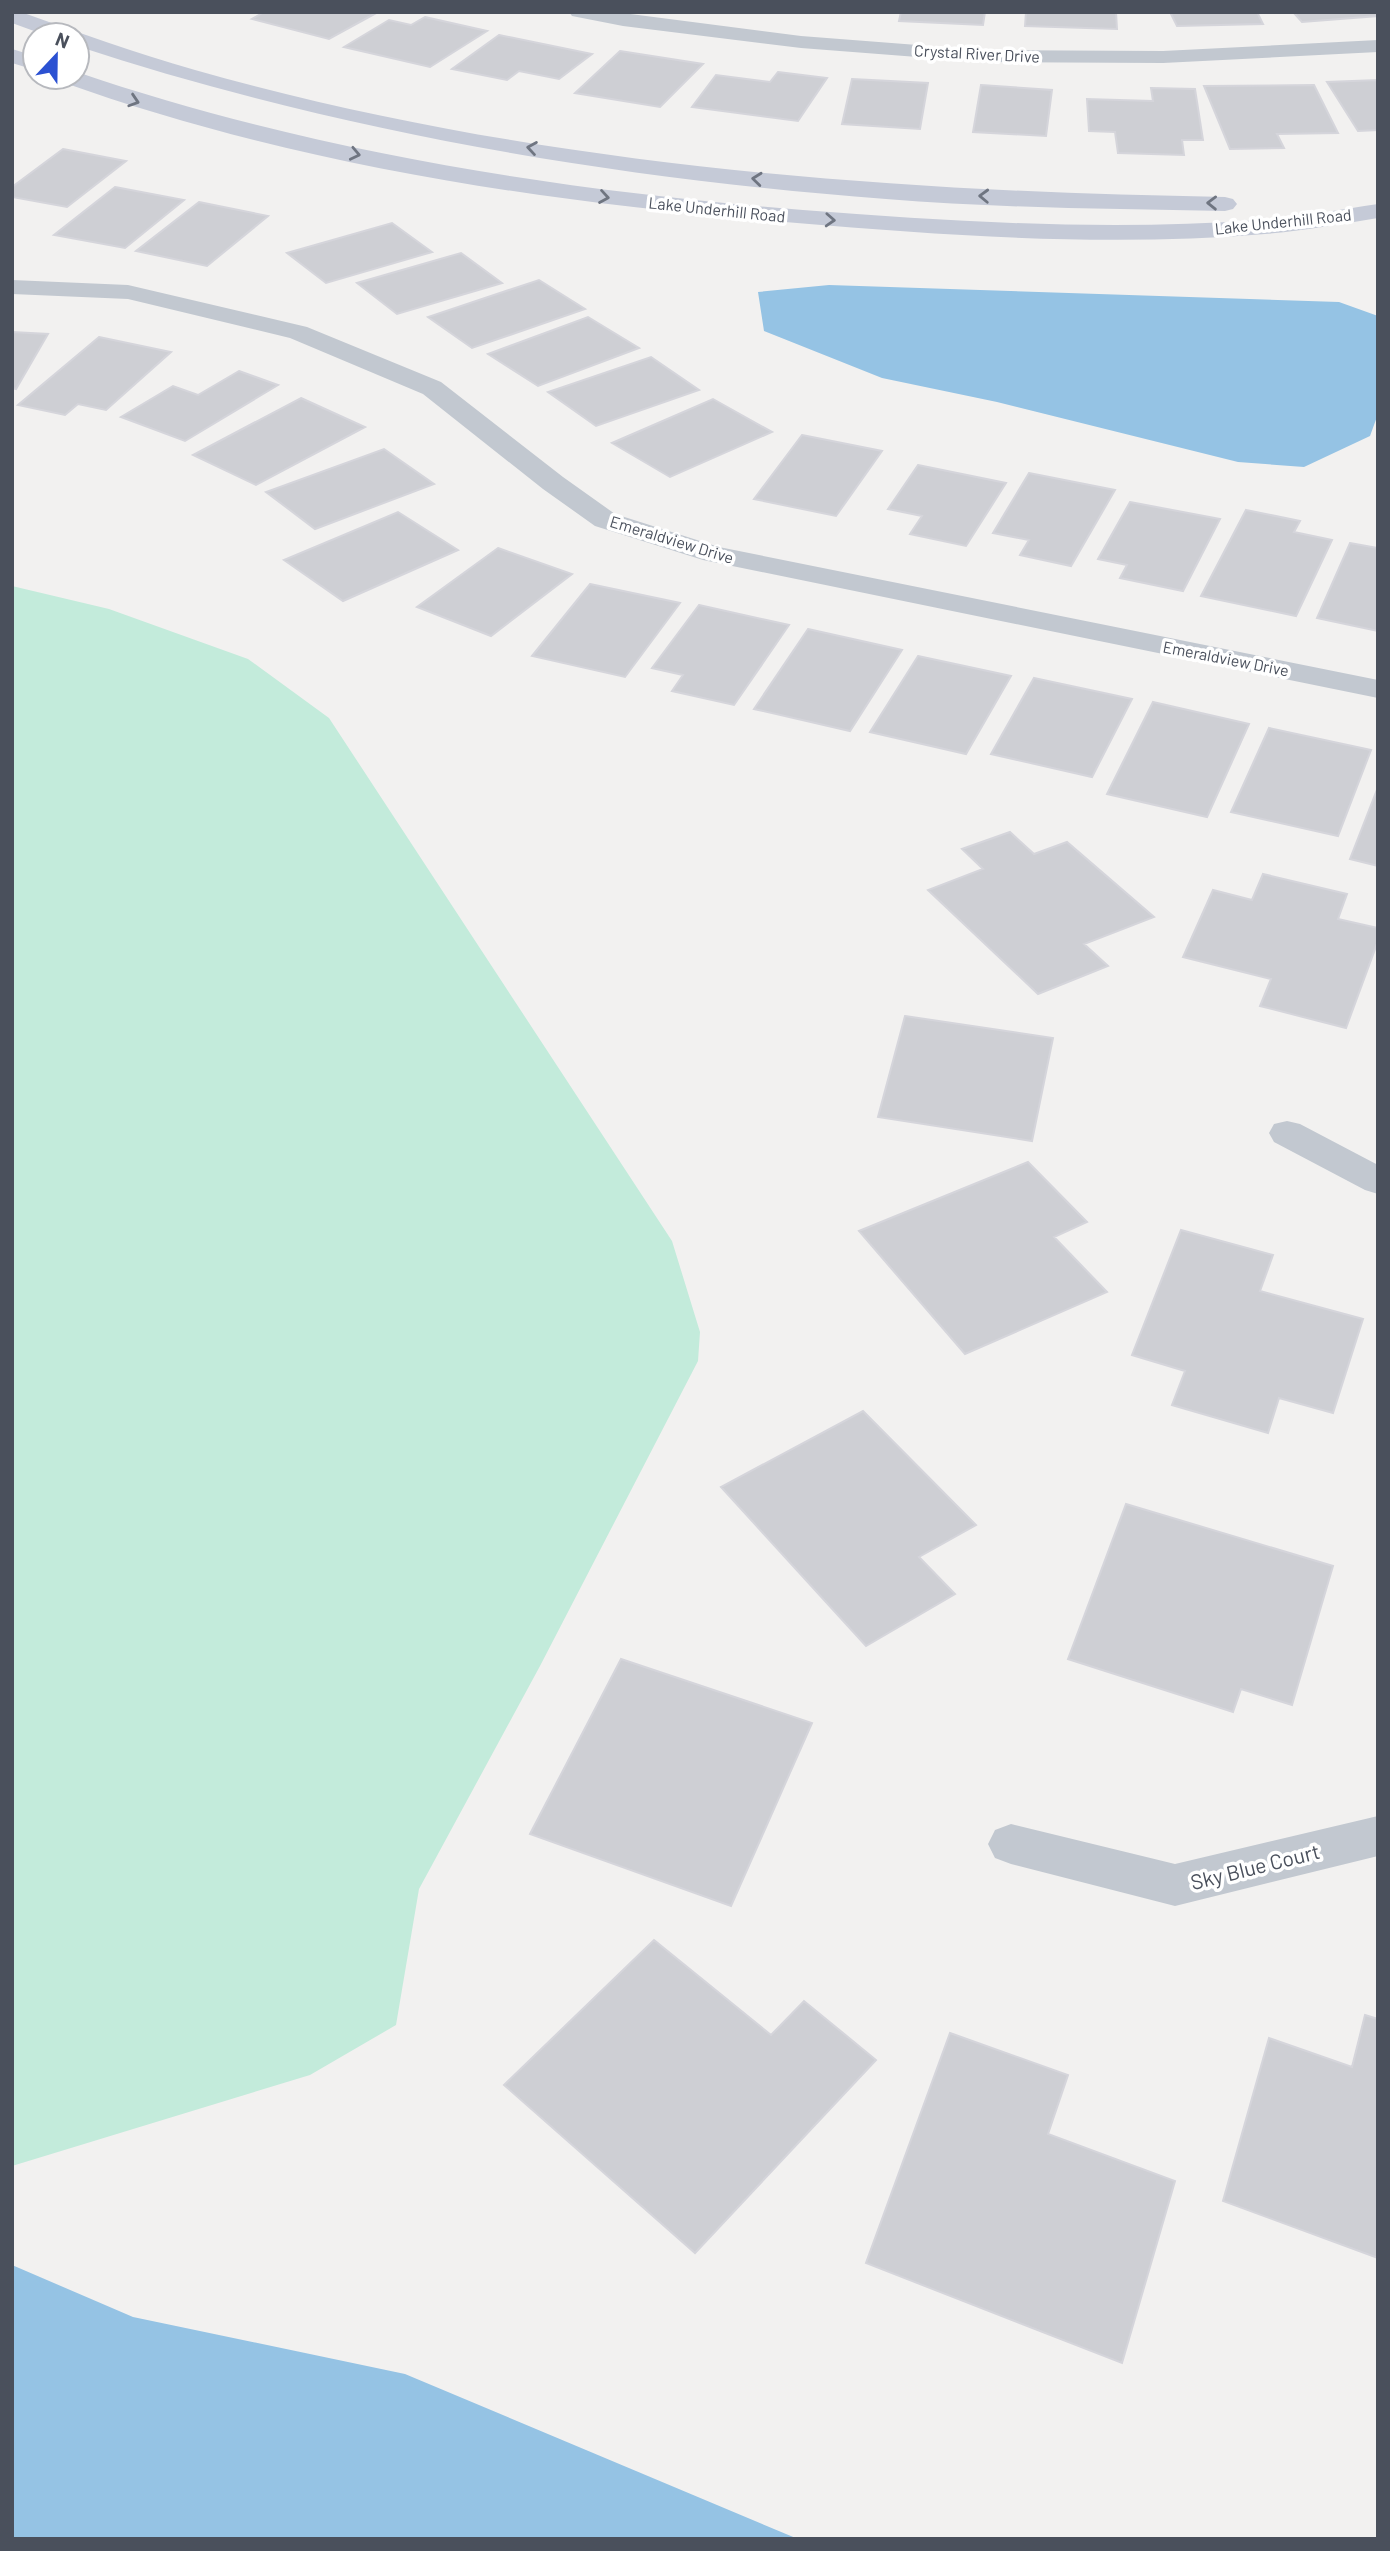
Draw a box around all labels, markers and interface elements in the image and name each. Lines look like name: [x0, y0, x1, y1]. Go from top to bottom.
north arrow: [21, 21, 91, 91]
text: N: [52, 27, 73, 53]
street label: Crystal River Drive: [914, 40, 1040, 66]
one-way arrow: [128, 92, 140, 107]
one-way arrow: [526, 141, 538, 156]
one-way arrow: [349, 145, 361, 160]
one-way arrow: [752, 172, 763, 187]
one-way arrow: [978, 188, 989, 203]
one-way arrow: [598, 189, 609, 204]
street label: Lake Underhill Road: [648, 192, 786, 226]
one-way arrow: [1206, 196, 1217, 211]
street label: Lake Underhill Road: [1214, 204, 1352, 238]
one-way arrow: [825, 212, 836, 227]
street label: Emeraldview Drive: [608, 511, 736, 567]
street label: Emeraldview Drive: [1161, 636, 1291, 680]
street label: Sky Blue Court: [1188, 1838, 1322, 1894]

